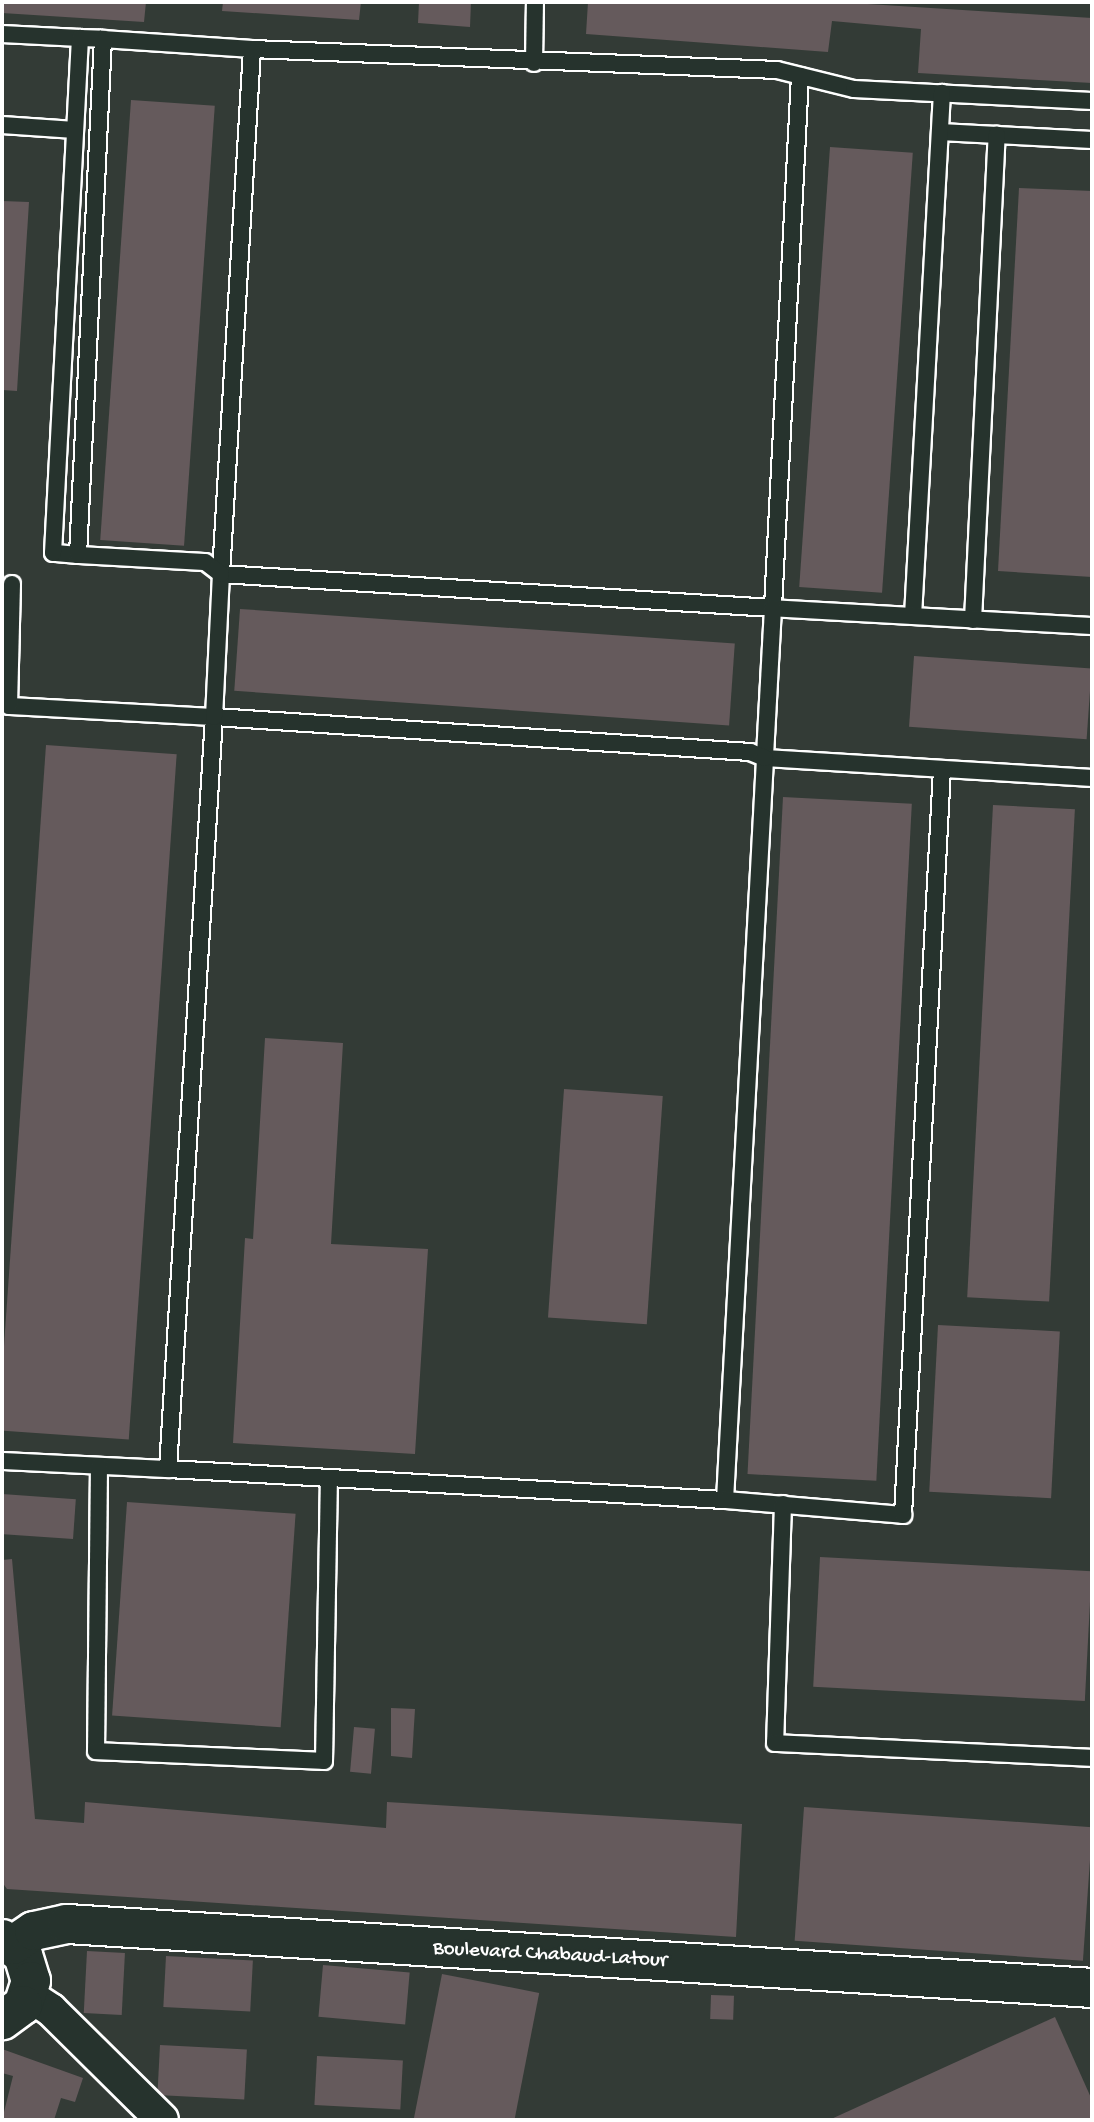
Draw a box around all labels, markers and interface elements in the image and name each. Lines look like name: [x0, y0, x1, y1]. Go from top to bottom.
street label: Boulevard Chabaud-Latour: [432, 1937, 668, 1975]

